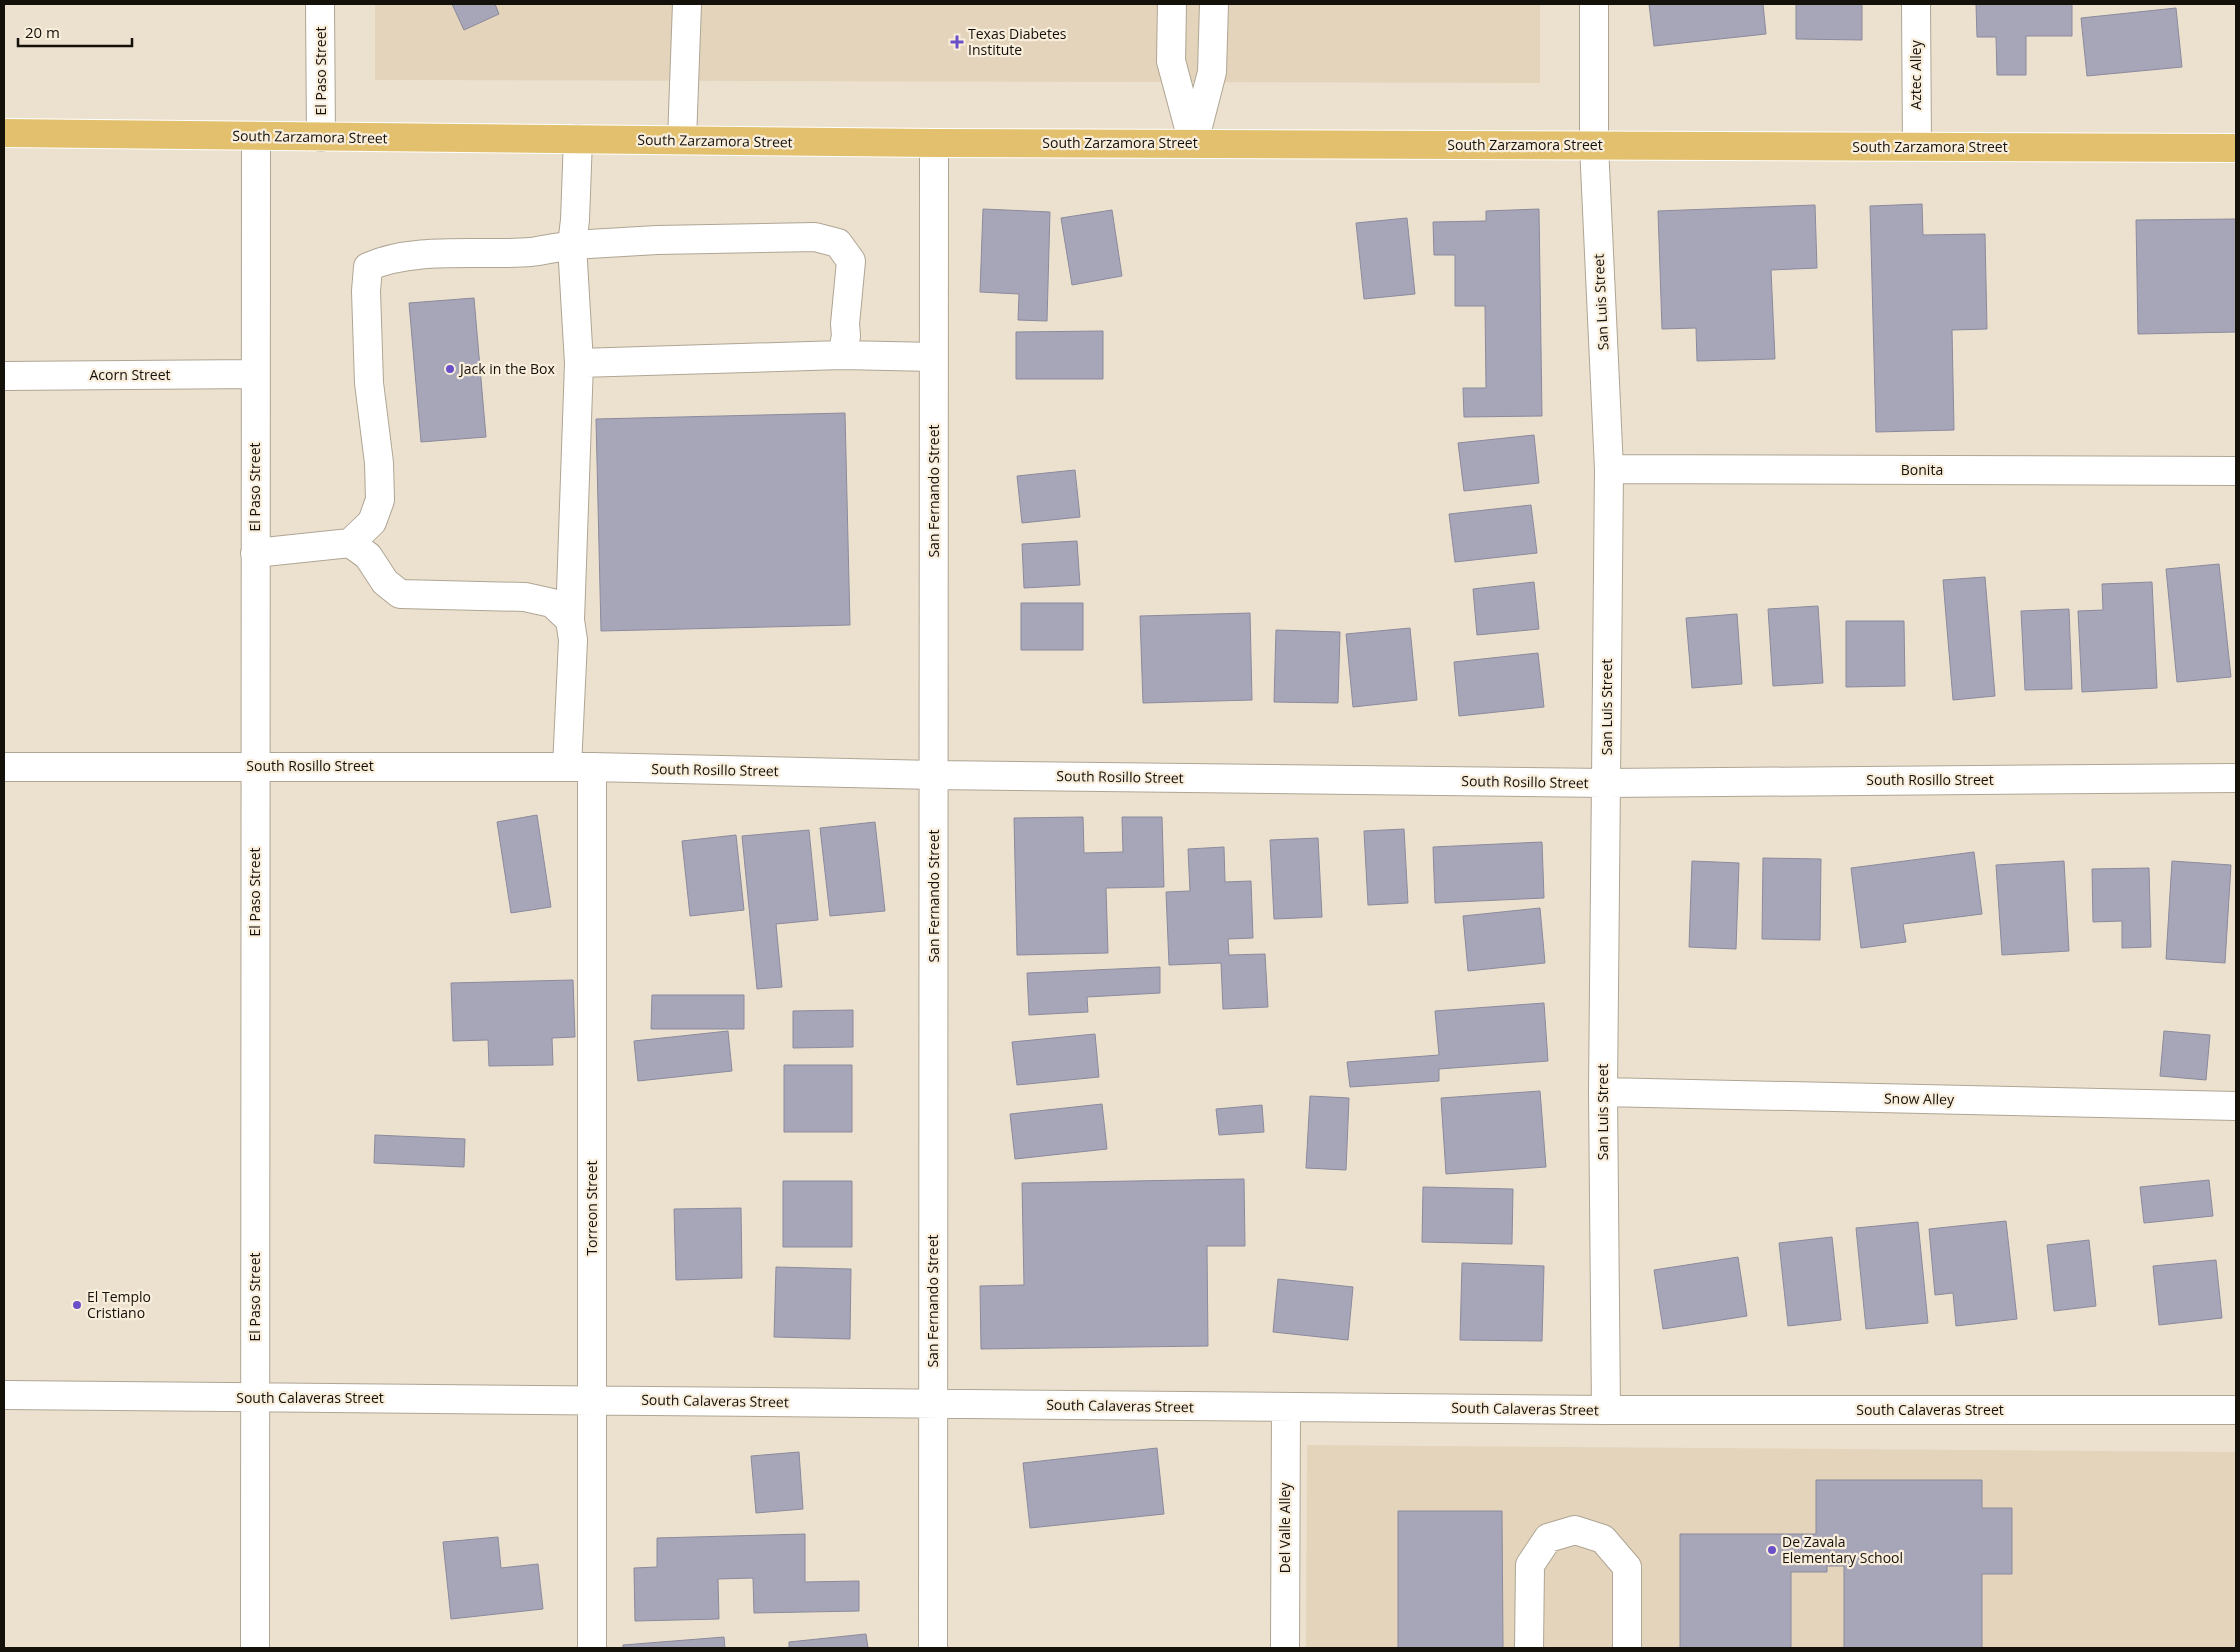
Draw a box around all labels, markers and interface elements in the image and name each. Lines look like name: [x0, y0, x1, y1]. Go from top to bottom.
scale bar: [18, 15, 131, 47]
text: 20 m: [25, 22, 60, 42]
place label: Texas Diabetes Institute: [968, 24, 1067, 59]
street label: El Paso Street: [311, 26, 330, 115]
marker: Texas Diabetes Institute: [950, 35, 964, 49]
street label: Aztec Alley: [1906, 39, 1925, 110]
street label: South Zarzamora Street: [232, 126, 388, 147]
street label: South Zarzamora Street: [637, 130, 793, 151]
street label: South Zarzamora Street: [1042, 133, 1198, 152]
street label: South Zarzamora Street: [1447, 135, 1603, 154]
street label: South Zarzamora Street: [1852, 137, 2008, 156]
street label: San Luis Street: [1588, 253, 1613, 351]
place label: Jack in the Box: [458, 359, 556, 378]
marker: Jack in the Box: [444, 363, 456, 375]
street label: Acorn Street: [89, 365, 171, 384]
street label: San Fernando Street: [924, 424, 943, 558]
street label: El Paso Street: [245, 442, 264, 531]
street label: Bonita: [1901, 460, 1943, 479]
street label: San Luis Street: [1597, 659, 1616, 755]
street label: South Rosillo Street: [246, 756, 374, 775]
street label: South Rosillo Street: [651, 759, 779, 780]
street label: South Rosillo Street: [1056, 766, 1184, 787]
street label: South Rosillo Street: [1866, 770, 1994, 789]
street label: South Rosillo Street: [1461, 771, 1589, 792]
street label: San Fernando Street: [924, 829, 943, 963]
street label: El Paso Street: [245, 847, 264, 936]
street label: San Luis Street: [1593, 1064, 1612, 1160]
street label: Snow Alley: [1884, 1088, 1955, 1109]
street label: Torreon Street: [582, 1160, 601, 1256]
street label: San Fernando Street: [923, 1234, 942, 1368]
street label: El Paso Street: [245, 1252, 264, 1341]
place label: El Templo Cristiano: [87, 1287, 151, 1322]
marker: El Templo Cristiano: [71, 1299, 83, 1311]
street label: South Calaveras Street: [236, 1388, 384, 1407]
street label: South Calaveras Street: [641, 1390, 789, 1411]
street label: South Calaveras Street: [1046, 1395, 1194, 1416]
street label: South Calaveras Street: [1451, 1398, 1599, 1419]
street label: South Calaveras Street: [1856, 1400, 2004, 1419]
street label: Del Valle Alley: [1275, 1482, 1294, 1573]
place label: De Zavala Elementary School: [1782, 1532, 1903, 1567]
marker: De Zavala Elementary School: [1766, 1544, 1778, 1556]

